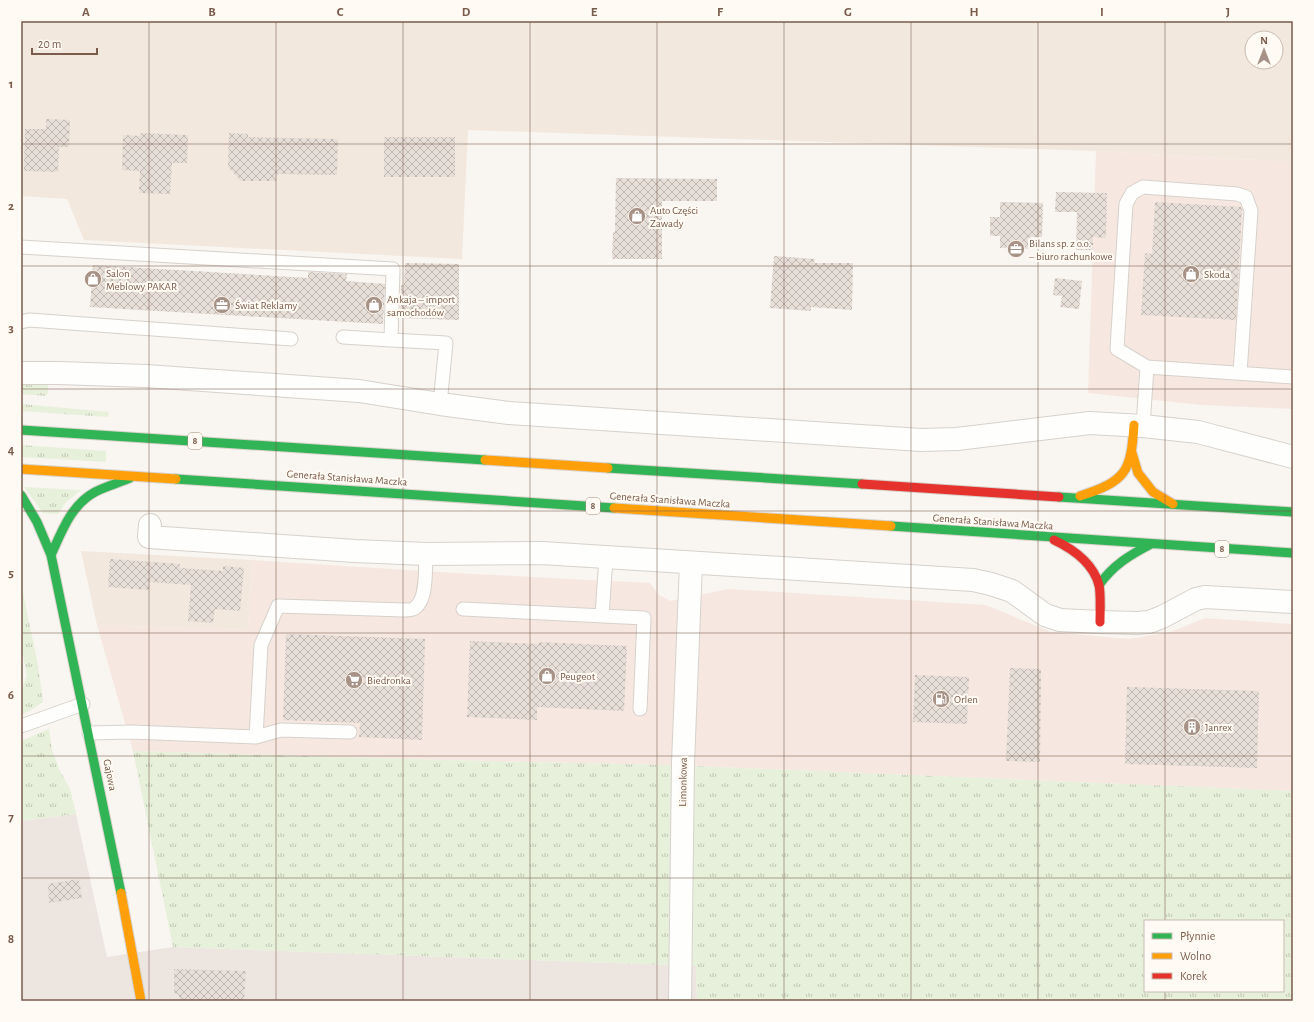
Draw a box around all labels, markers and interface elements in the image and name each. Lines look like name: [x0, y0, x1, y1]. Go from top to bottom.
text: A: [82, 6, 90, 19]
text: B: [208, 6, 216, 19]
text: C: [337, 6, 344, 19]
text: D: [462, 6, 471, 19]
text: E: [591, 6, 598, 19]
text: F: [717, 6, 724, 19]
text: G: [844, 6, 852, 19]
text: H: [969, 6, 979, 19]
text: I: [1100, 6, 1104, 19]
text: J: [1226, 6, 1230, 19]
scale bar: [32, 30, 97, 56]
north arrow: [1244, 30, 1284, 70]
text: N: [1260, 35, 1268, 46]
text: 20 m: [38, 38, 61, 50]
text: 1: [9, 78, 13, 91]
text: 2: [8, 200, 14, 213]
place label: Auto Części Zawady: [650, 205, 698, 229]
shop icon: Auto Części Zawady: [627, 206, 647, 226]
place label: Bilans sp. z o.o. – biuro rachunkowe: [1028, 238, 1113, 262]
office icon: Bilans sp. z o.o. – biuro rachunkowe: [1006, 239, 1026, 259]
shop icon: Skoda: [1181, 264, 1201, 284]
place label: Salon Meblowy PAKAR: [106, 268, 177, 292]
shop icon: Salon Meblowy PAKAR: [83, 269, 103, 289]
place label: Skoda: [1204, 269, 1230, 280]
place label: Ankaja – import samochodów: [387, 294, 456, 318]
office icon: Świat Reklamy: [212, 295, 232, 315]
shop icon: Ankaja – import samochodów: [364, 295, 384, 315]
place label: Świat Reklamy: [235, 299, 298, 311]
text: 3: [8, 322, 14, 335]
road number: 8: [188, 433, 202, 449]
text: 4: [8, 444, 15, 457]
street label: Generała Stanisława Maczka: [286, 468, 408, 488]
street label: Generała Stanisława Maczka: [609, 490, 731, 510]
road number: 8: [586, 498, 600, 514]
street label: Generała Stanisława Maczka: [932, 512, 1054, 532]
road number: 8: [1215, 541, 1229, 557]
text: 5: [8, 567, 14, 580]
shop icon: Peugeot: [537, 666, 557, 686]
supermarket icon: Biedronka: [344, 670, 364, 690]
place label: Peugeot: [560, 671, 596, 682]
place label: Biedronka: [367, 675, 411, 686]
text: 6: [8, 689, 14, 702]
fuel station icon: Orlen: [931, 689, 951, 709]
place label: Orlen: [954, 694, 978, 705]
building icon: Janrex: [1182, 717, 1202, 737]
place label: Janrex: [1205, 722, 1232, 733]
street label: Limonkowa: [677, 757, 689, 807]
street label: Gajowa: [101, 758, 119, 792]
text: 7: [8, 811, 14, 824]
legend: [1144, 920, 1284, 992]
text: Płynnie: [1180, 930, 1215, 943]
text: 8: [8, 933, 14, 946]
text: Wolno: [1180, 950, 1211, 962]
text: Korek: [1180, 970, 1207, 982]

